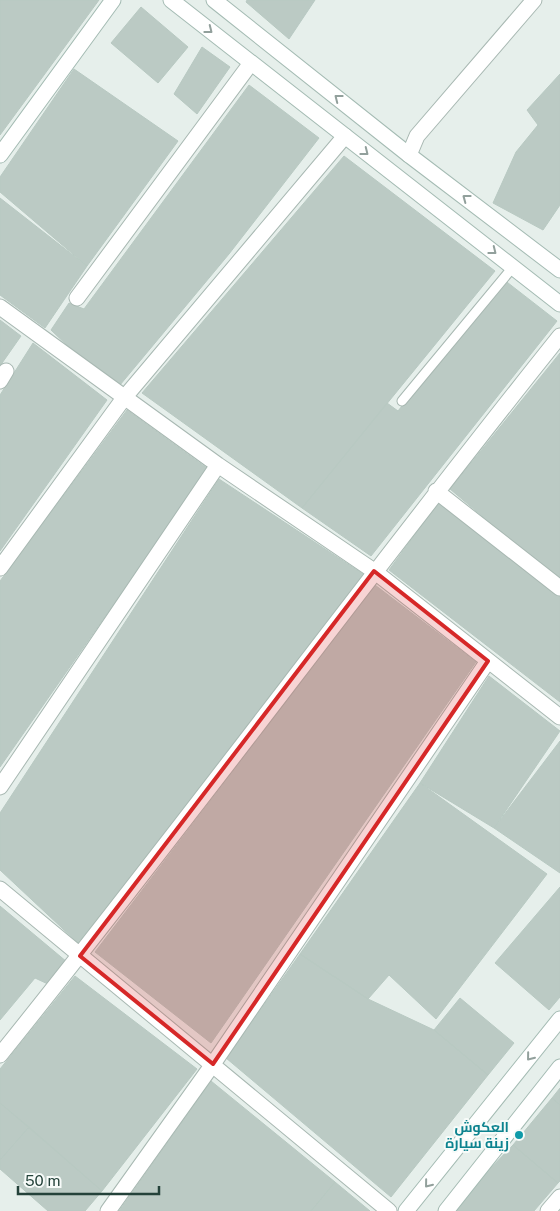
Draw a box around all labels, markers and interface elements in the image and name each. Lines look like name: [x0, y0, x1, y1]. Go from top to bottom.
one-way arrow: [203, 24, 213, 33]
one-way arrow: [334, 95, 343, 104]
one-way arrow: [359, 146, 368, 154]
one-way arrow: [462, 195, 472, 204]
one-way arrow: [487, 246, 496, 254]
one-way arrow: [527, 1051, 535, 1060]
place label: العكوش زينة سيارة: [445, 1119, 509, 1152]
marker: العكوش زينة سيارة: [513, 1129, 525, 1141]
scale bar: [18, 1164, 159, 1196]
text: 50 m: [25, 1172, 60, 1189]
one-way arrow: [424, 1178, 433, 1187]

